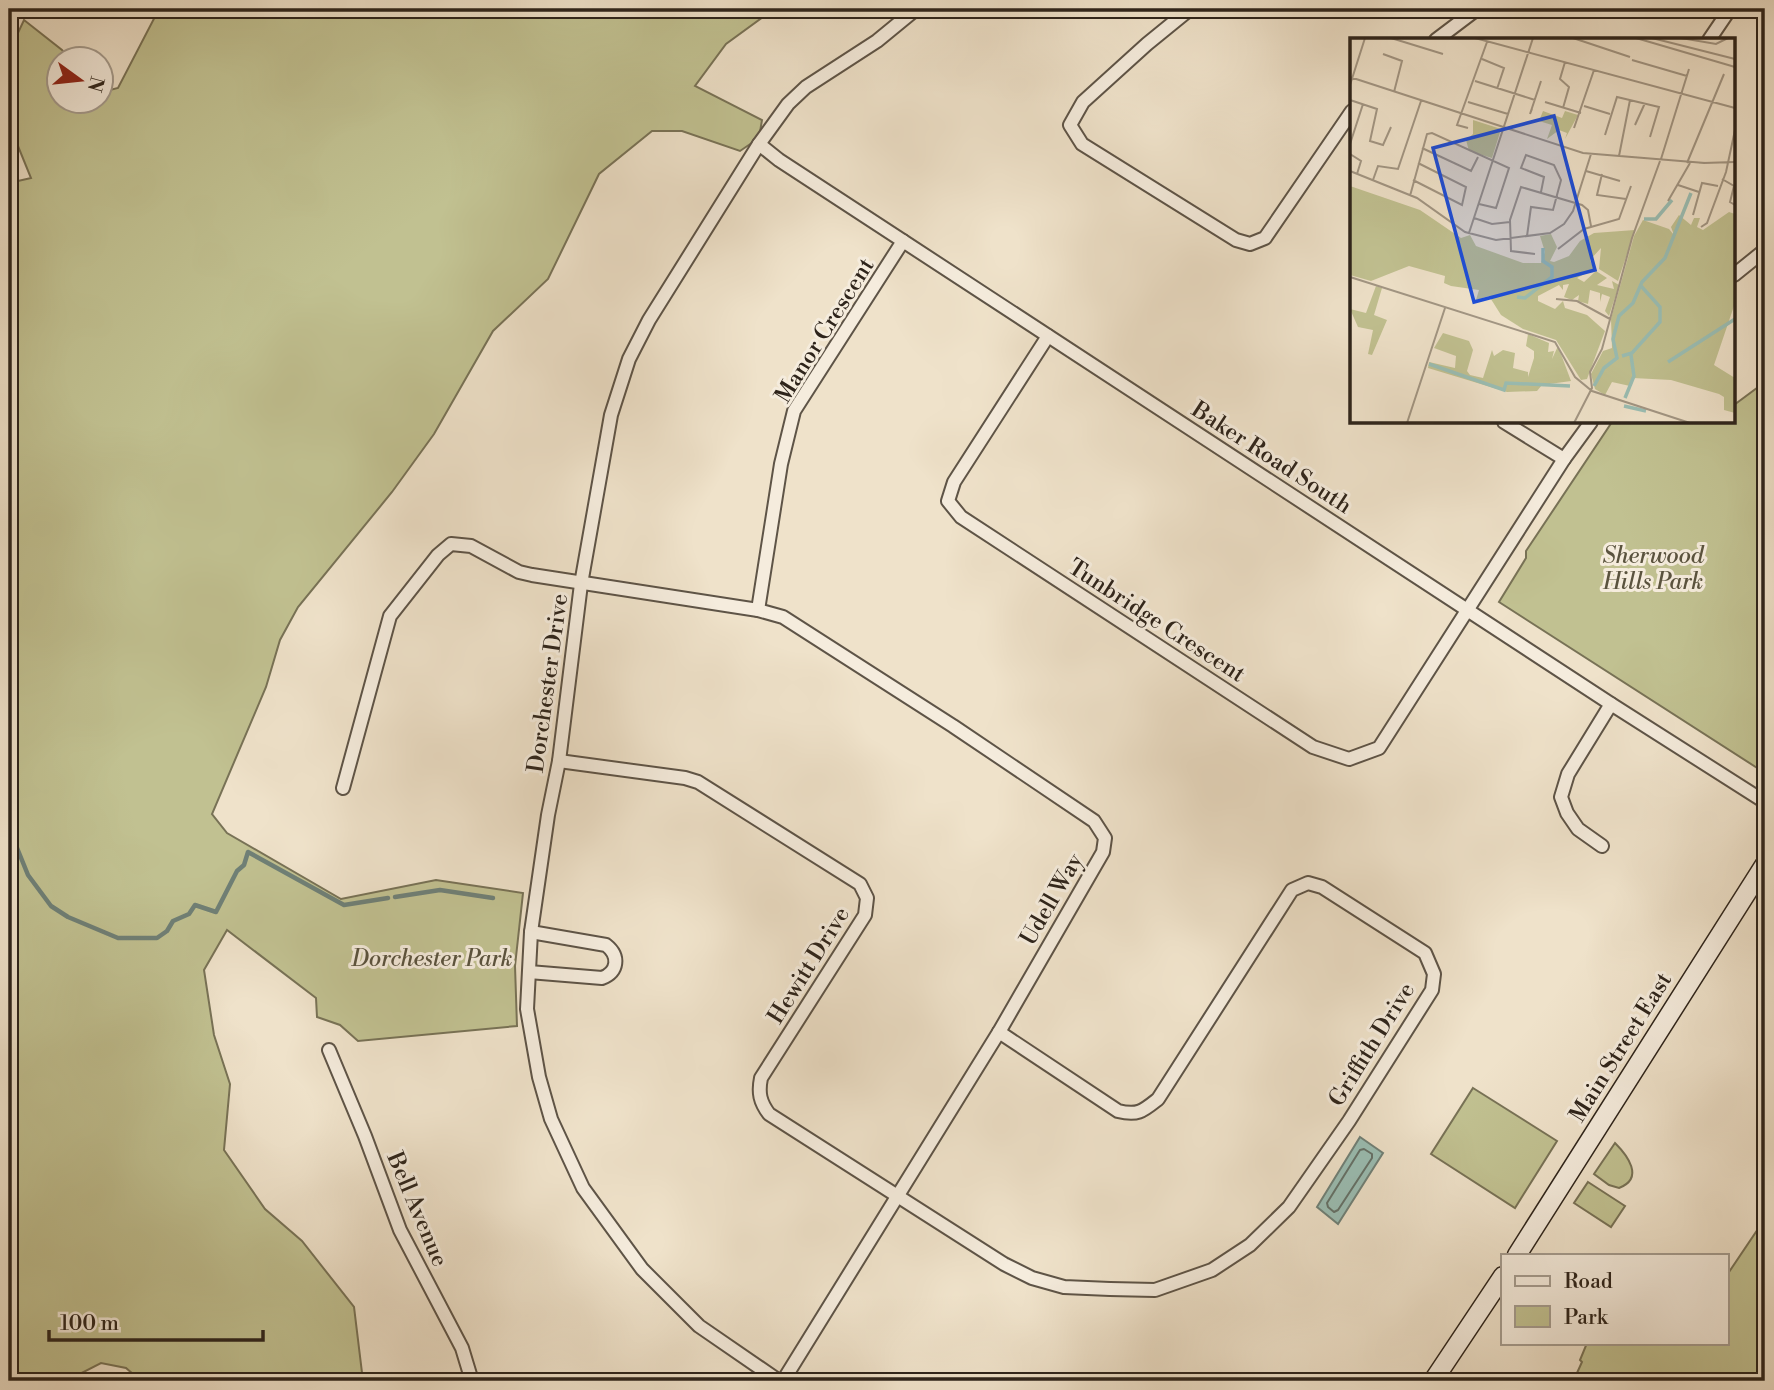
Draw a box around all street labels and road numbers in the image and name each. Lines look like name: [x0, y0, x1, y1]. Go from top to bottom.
street label: Manor Crescent: [769, 253, 881, 408]
street label: Baker Road South: [1185, 395, 1357, 520]
street label: Tunbridge Crescent: [1063, 553, 1250, 689]
street label: Dorchester Drive: [522, 592, 574, 774]
street label: Udell Way: [1014, 848, 1090, 951]
street label: Hewitt Drive: [762, 902, 856, 1029]
street label: Main Street East: [1564, 968, 1678, 1128]
street label: Griffith Drive: [1323, 977, 1421, 1112]
street label: Bell Avenue: [380, 1147, 454, 1271]

